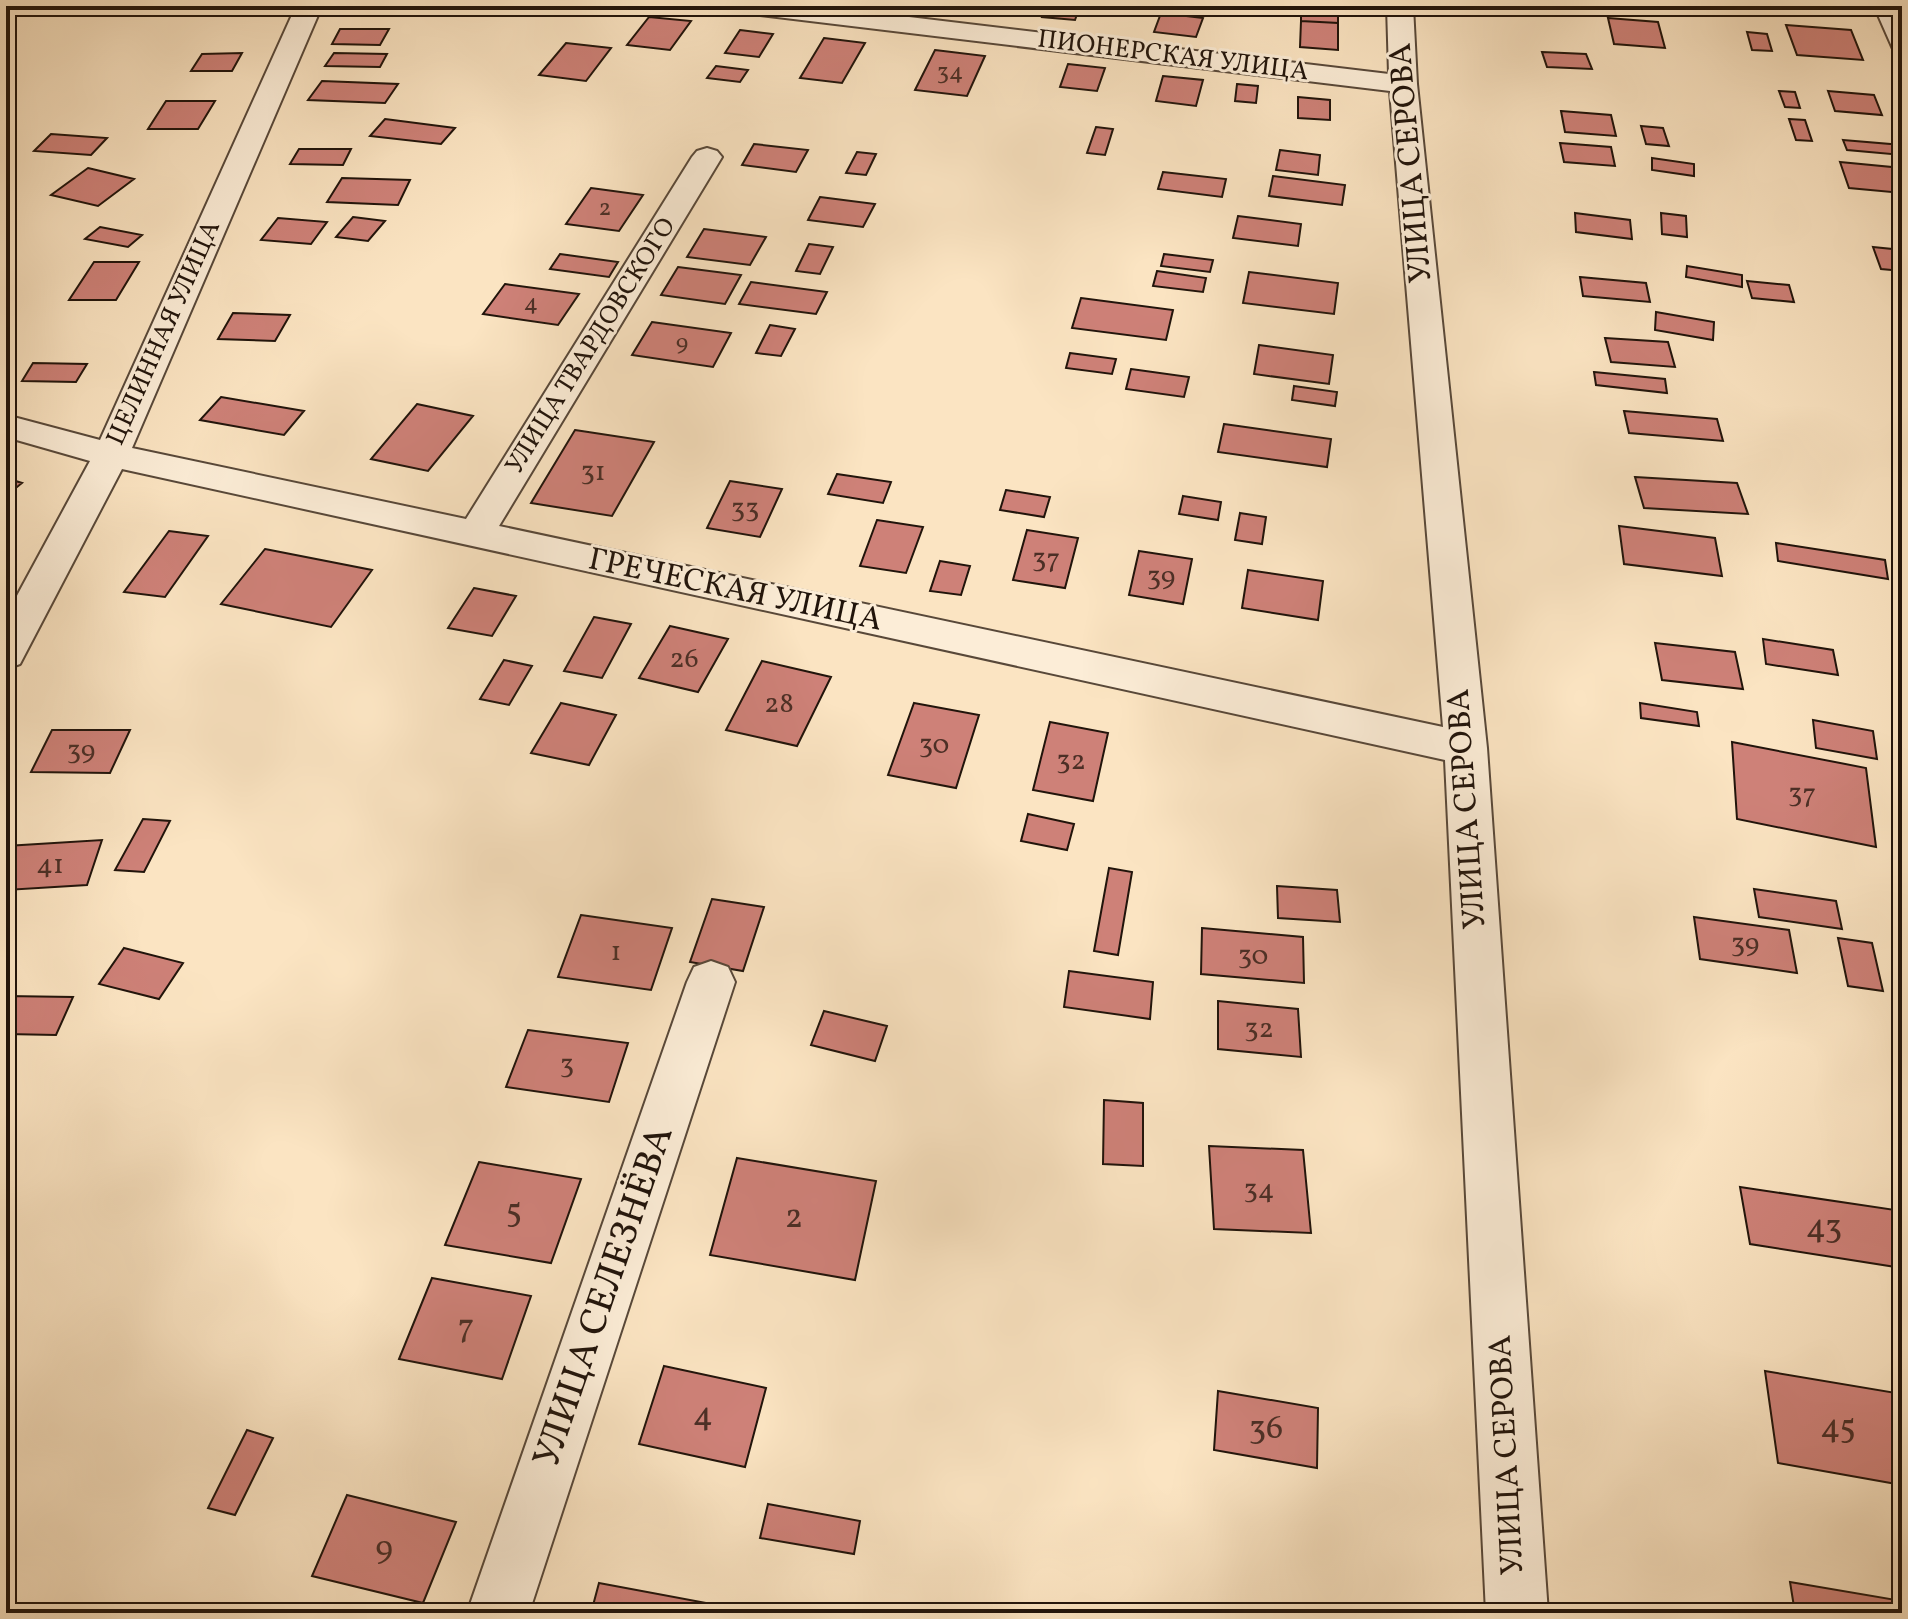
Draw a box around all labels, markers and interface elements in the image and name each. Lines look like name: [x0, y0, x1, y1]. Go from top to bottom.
street label: ПИОНЕРСКАЯ УЛИЦА: [1035, 21, 1311, 91]
street label: УЛИЦА СЕРОВА: [1380, 41, 1444, 285]
house number: 34: [937, 56, 963, 90]
house number: 2: [599, 192, 611, 226]
street label: УЛИЦА ТВАРДОВСКОГО: [497, 211, 685, 481]
street label: ЦЕЛИННАЯ УЛИЦА: [98, 215, 230, 451]
house number: 4: [524, 287, 538, 321]
house number: 9: [676, 327, 688, 361]
house number: 31: [580, 453, 606, 492]
house number: 33: [731, 490, 759, 529]
street label: ГРЕЧЕСКАЯ УЛИЦА: [584, 538, 886, 644]
house number: 37: [1032, 540, 1060, 579]
house number: 39: [1147, 558, 1175, 597]
house number: 26: [669, 640, 699, 679]
house number: 28: [764, 685, 794, 724]
street label: УЛИЦА СЕРОВА: [1438, 687, 1498, 931]
house number: 30: [919, 726, 949, 765]
house number: 39: [67, 732, 95, 771]
house number: 32: [1056, 742, 1086, 781]
house number: 37: [1788, 775, 1816, 814]
house number: 41: [36, 846, 64, 885]
house number: 39: [1731, 925, 1759, 964]
house number: 1: [611, 933, 621, 972]
house number: 30: [1238, 937, 1268, 976]
house number: 32: [1244, 1010, 1274, 1049]
house number: 3: [560, 1046, 574, 1085]
street label: УЛИЦА СЕЛЕЗНЁВА: [522, 1119, 688, 1475]
house number: 34: [1243, 1171, 1275, 1210]
house number: 5: [506, 1189, 522, 1236]
house number: 2: [785, 1195, 803, 1242]
house number: 43: [1806, 1205, 1842, 1252]
house number: 7: [458, 1305, 474, 1352]
street label: УЛИЦА СЕРОВА: [1480, 1334, 1536, 1576]
house number: 4: [693, 1393, 713, 1440]
house number: 45: [1820, 1405, 1856, 1452]
house number: 36: [1249, 1406, 1283, 1453]
house number: 9: [375, 1526, 393, 1573]

